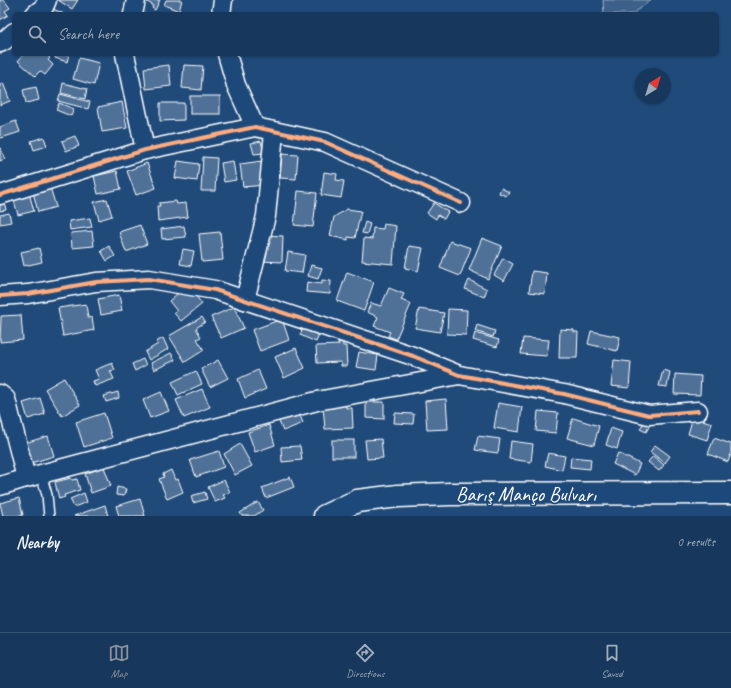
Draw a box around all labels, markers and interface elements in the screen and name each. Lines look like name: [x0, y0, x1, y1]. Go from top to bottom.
search box: [12, 12, 719, 56]
icon: search: [26, 23, 48, 45]
text: Search here: [58, 25, 119, 44]
north arrow: [635, 68, 671, 104]
street label: Barış Manço Bulvarı: [456, 482, 597, 507]
text: Nearby: [16, 532, 59, 553]
text: 0 results: [677, 534, 715, 550]
tab: Map: [108, 642, 130, 680]
tab: Directions: [346, 642, 385, 680]
tab: Saved: [601, 642, 623, 680]

